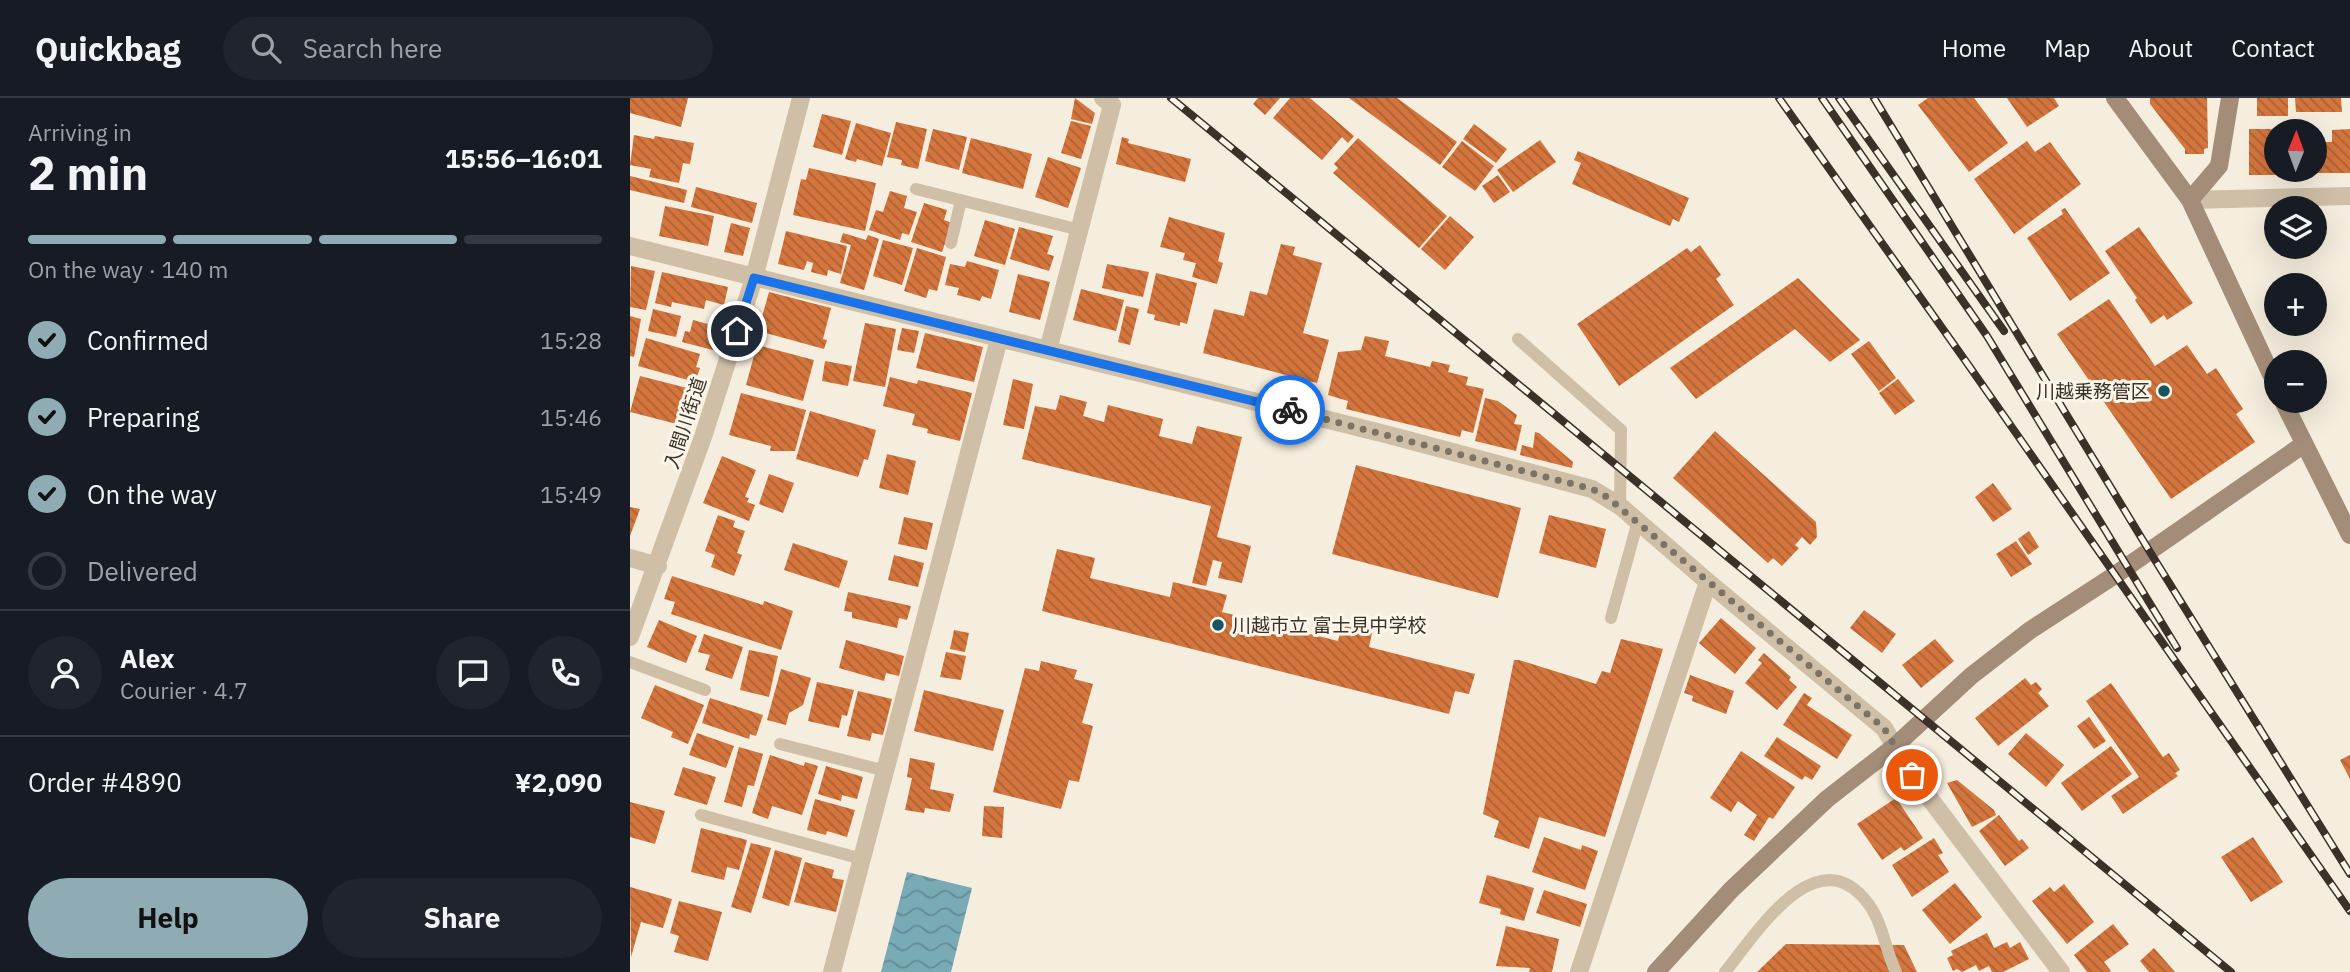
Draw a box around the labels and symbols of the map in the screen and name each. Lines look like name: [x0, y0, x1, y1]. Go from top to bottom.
north arrow: [2264, 119, 2328, 182]
pin: [707, 301, 767, 361]
street label: 入間川街道: [659, 374, 711, 472]
courier: [1255, 375, 1325, 445]
place label: 川越乗務管区: [2036, 379, 2150, 403]
marker: 川越乗務管区: [2156, 383, 2172, 399]
place label: 川越市立 富士見中学校: [1232, 613, 1427, 637]
marker: 川越市立 富士見中学校: [1210, 617, 1226, 633]
pin: [1882, 745, 1942, 805]

